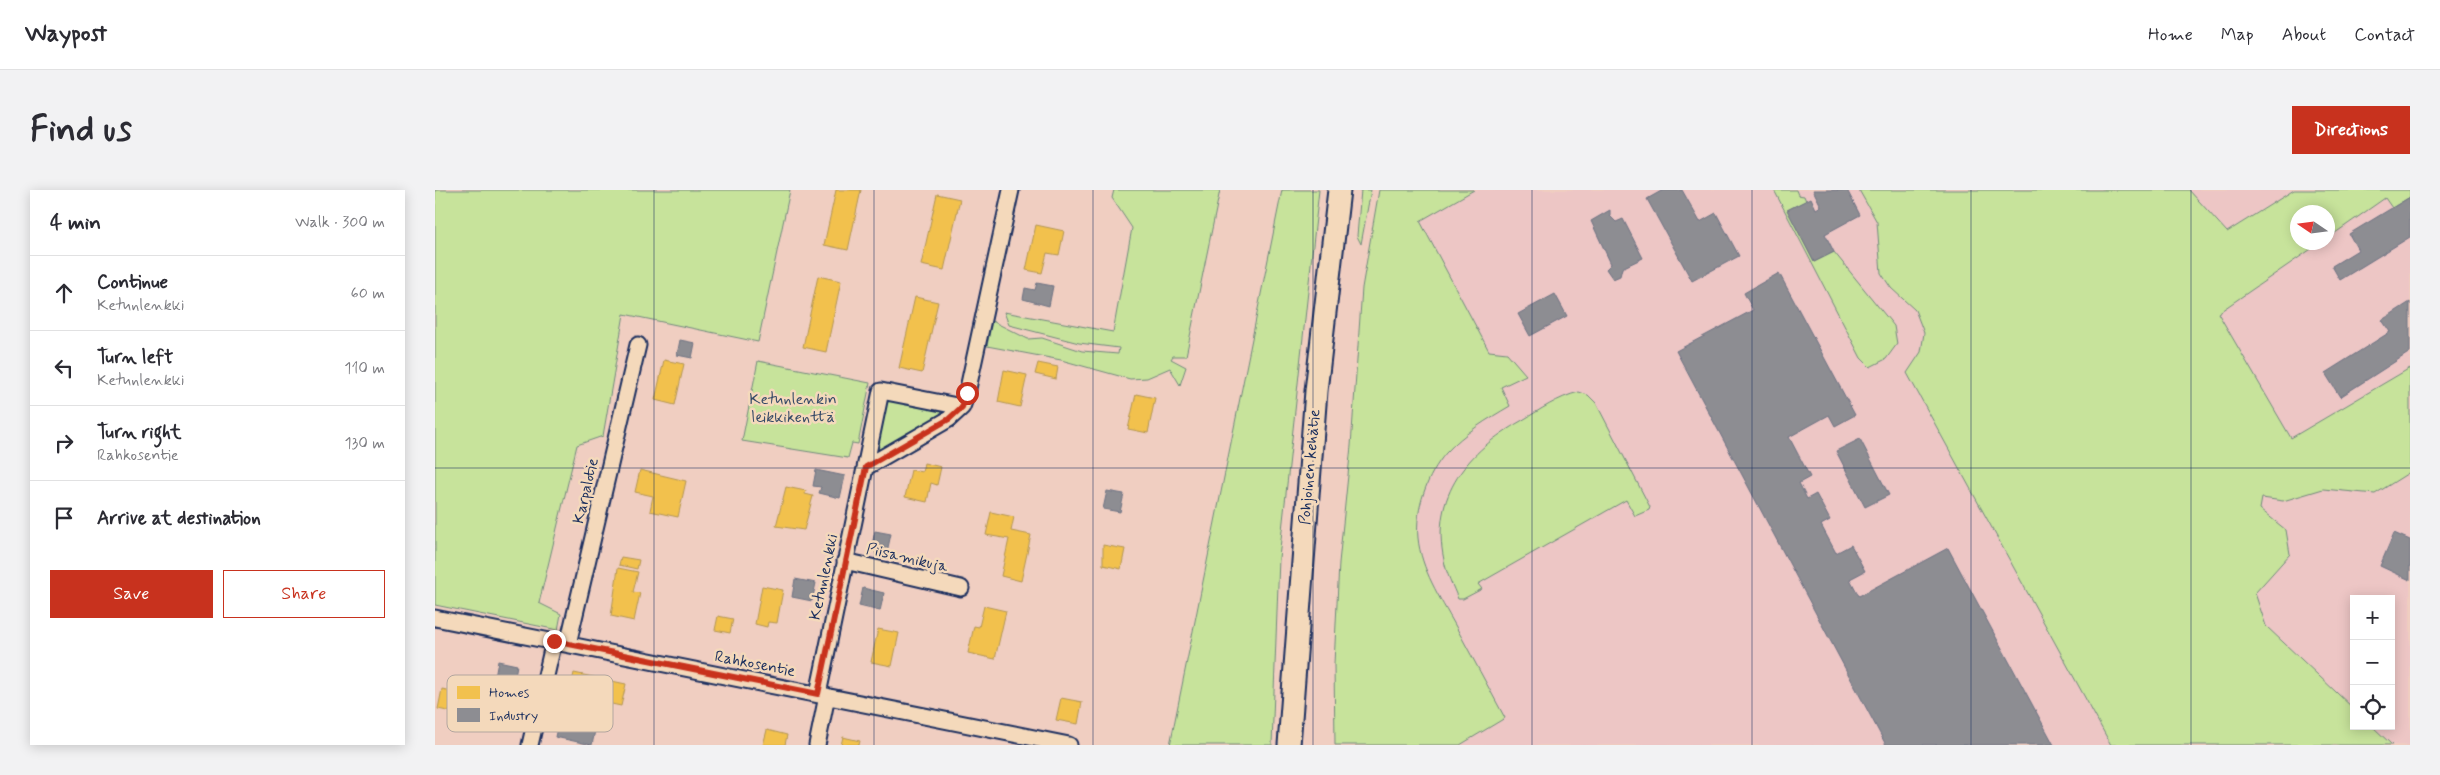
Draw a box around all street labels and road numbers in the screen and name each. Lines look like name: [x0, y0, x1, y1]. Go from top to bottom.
street label: Pohjoinen kehätie: [1294, 408, 1326, 526]
street label: Karpalotie: [568, 456, 604, 526]
street label: Ketunlenkki: [805, 532, 843, 622]
street label: Piisamikuja: [864, 538, 950, 578]
street label: Rahkosentie: [713, 646, 797, 682]

